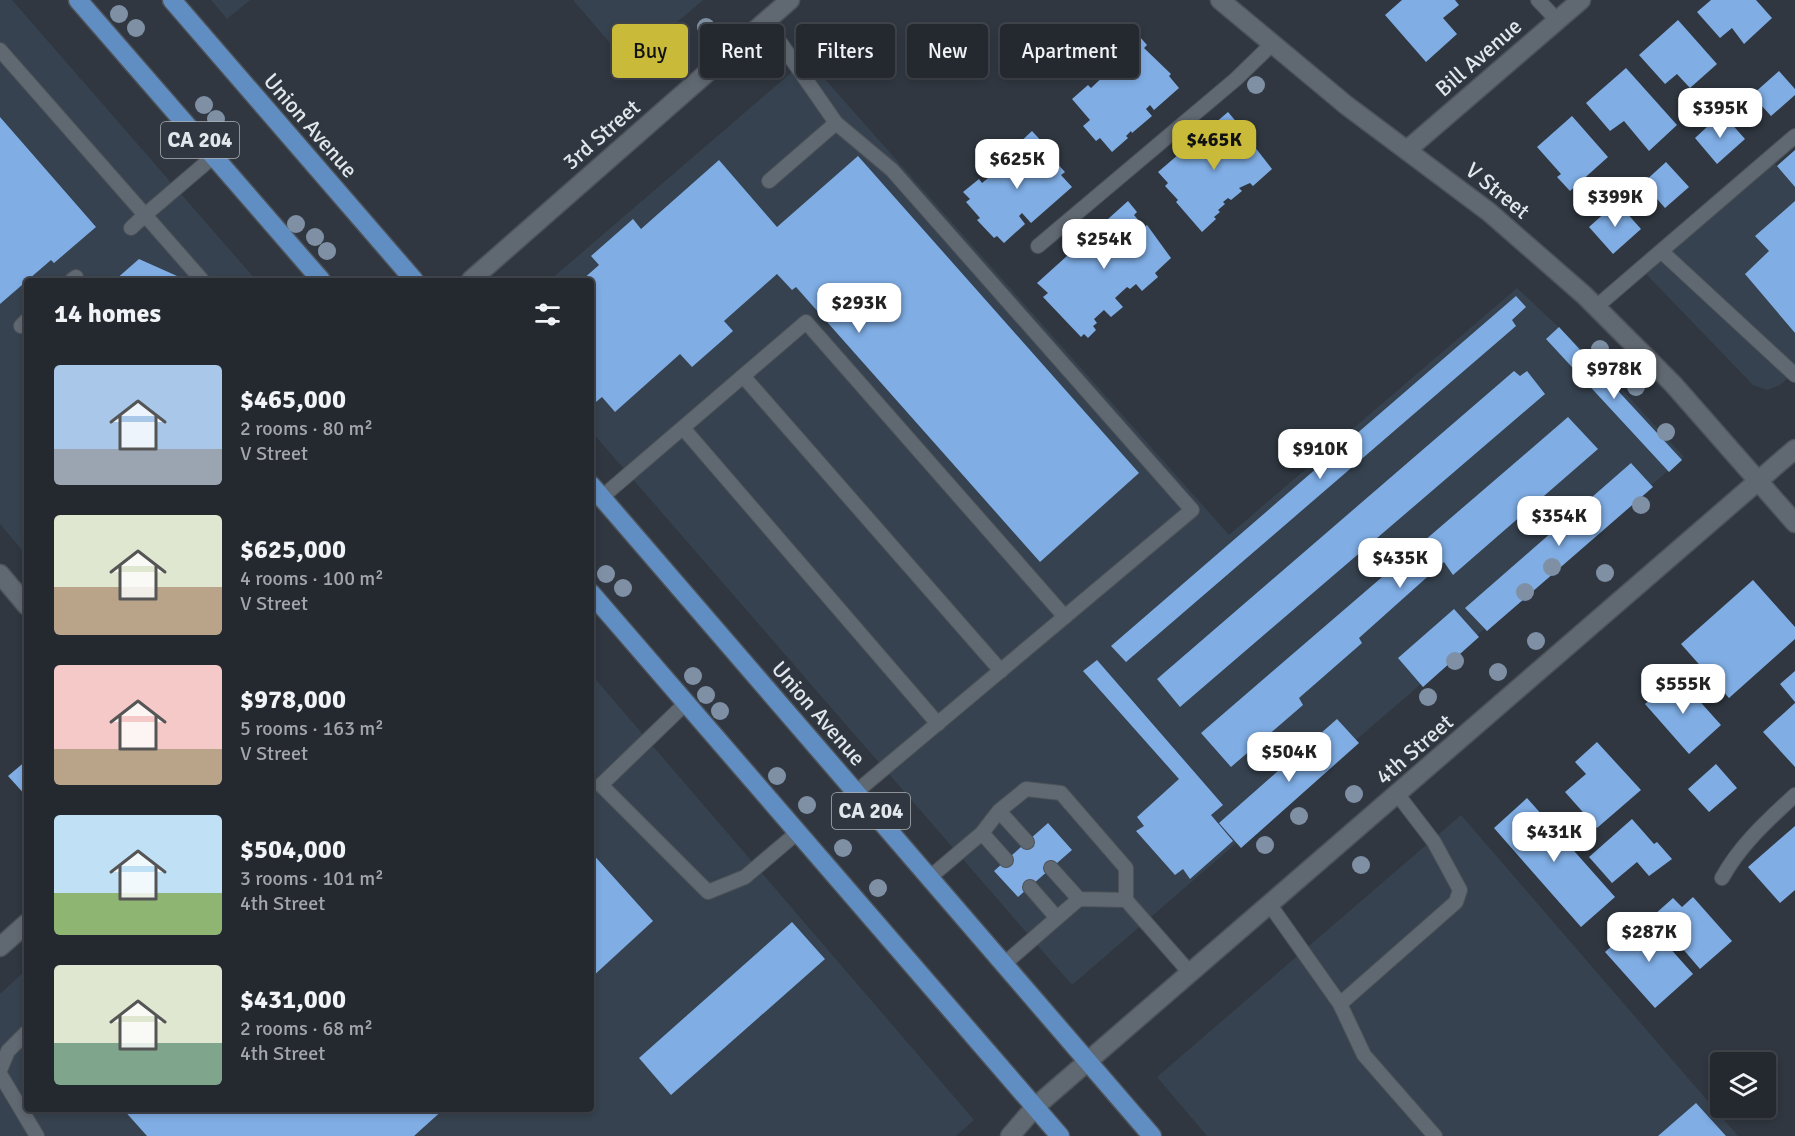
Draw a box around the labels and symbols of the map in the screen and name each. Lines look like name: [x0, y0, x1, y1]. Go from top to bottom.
street label: Bill Avenue: [1430, 13, 1527, 102]
street label: Union Avenue: [258, 67, 363, 183]
pin: $395K: [1678, 88, 1762, 139]
street label: 3rd Street: [557, 93, 646, 175]
pin: $465K: [1172, 120, 1256, 171]
road number: CA 204: [161, 122, 239, 158]
pin: $625K: [975, 139, 1059, 190]
street label: V Street: [1460, 156, 1535, 225]
pin: $399K: [1573, 177, 1657, 228]
pin: $254K: [1062, 219, 1146, 270]
pin: $293K: [817, 283, 901, 334]
pin: $978K: [1572, 349, 1656, 400]
pin: $910K: [1278, 429, 1362, 480]
pin: $354K: [1517, 496, 1601, 547]
pin: $435K: [1358, 538, 1442, 589]
street label: Union Avenue: [766, 655, 871, 771]
pin: $555K: [1641, 664, 1725, 715]
street label: 4th Street: [1370, 708, 1459, 790]
pin: $504K: [1247, 732, 1331, 783]
road number: CA 204: [832, 793, 910, 829]
pin: $431K: [1512, 812, 1596, 863]
pin: $287K: [1607, 912, 1691, 963]

